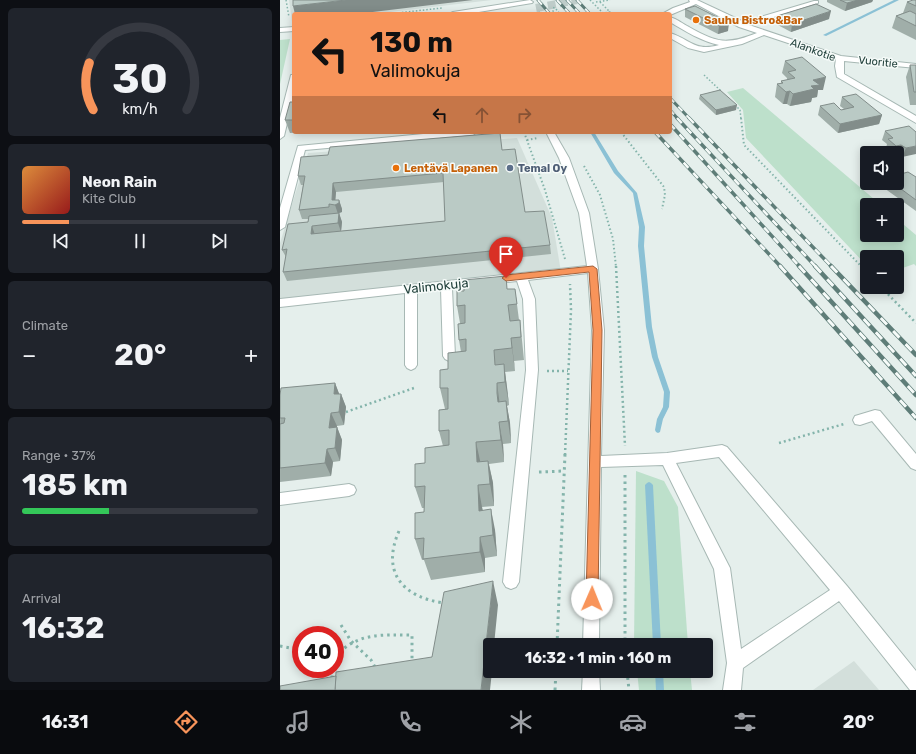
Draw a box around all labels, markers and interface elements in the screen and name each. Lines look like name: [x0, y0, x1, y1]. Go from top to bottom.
place label: Sauhu Bistro&Bar: [704, 14, 803, 27]
marker: Sauhu Bistro&Bar: [691, 15, 701, 25]
text: 130 m: [370, 26, 453, 59]
icon: left: [304, 28, 356, 80]
street label: Alankotie: [788, 36, 838, 64]
street label: Vuoritie: [858, 53, 898, 71]
text: 30: [112, 54, 168, 103]
text: Valimokuja: [370, 60, 460, 82]
text: km/h: [122, 101, 158, 118]
icon: left: [429, 104, 451, 126]
icon: ahead: [471, 104, 493, 126]
icon: right: [513, 104, 535, 126]
map controls: [860, 146, 904, 294]
button: sound: [860, 146, 904, 190]
place label: Lentävä Lapanen: [404, 162, 498, 175]
place label: Temal Oy: [518, 162, 567, 175]
marker: Lentävä Lapanen: [391, 163, 401, 173]
marker: Temal Oy: [505, 163, 515, 173]
text: Neon Rain: [82, 173, 157, 191]
text: Kite Club: [82, 191, 136, 206]
button: +: [860, 198, 904, 242]
icon: previous: [50, 230, 72, 252]
icon: pause: [129, 230, 151, 252]
icon: next: [208, 230, 230, 252]
pin: [489, 237, 523, 278]
icon: arrive: [495, 243, 517, 265]
button: −: [860, 250, 904, 294]
street label: Valimokuja: [403, 275, 469, 297]
text: Climate: [22, 318, 68, 333]
text: 20°: [114, 337, 166, 373]
text: −: [22, 342, 36, 369]
text: +: [244, 342, 258, 369]
text: Range · 37%: [22, 448, 96, 463]
text: 185 km: [22, 467, 128, 503]
position arrow: [571, 578, 613, 620]
text: Arrival: [22, 591, 61, 606]
text: 16:32: [22, 610, 104, 646]
speed limit sign: 40: [292, 626, 344, 678]
text: 16:32 · 1 min · 160 m: [525, 649, 671, 667]
icon: directions: [172, 708, 200, 736]
icon: music: [284, 708, 312, 736]
icon: phone: [396, 708, 424, 736]
icon: climate: [507, 708, 535, 736]
icon: car: [619, 708, 647, 736]
icon: filters: [731, 708, 759, 736]
text: 16:31: [42, 711, 88, 733]
text: 20°: [843, 711, 874, 733]

